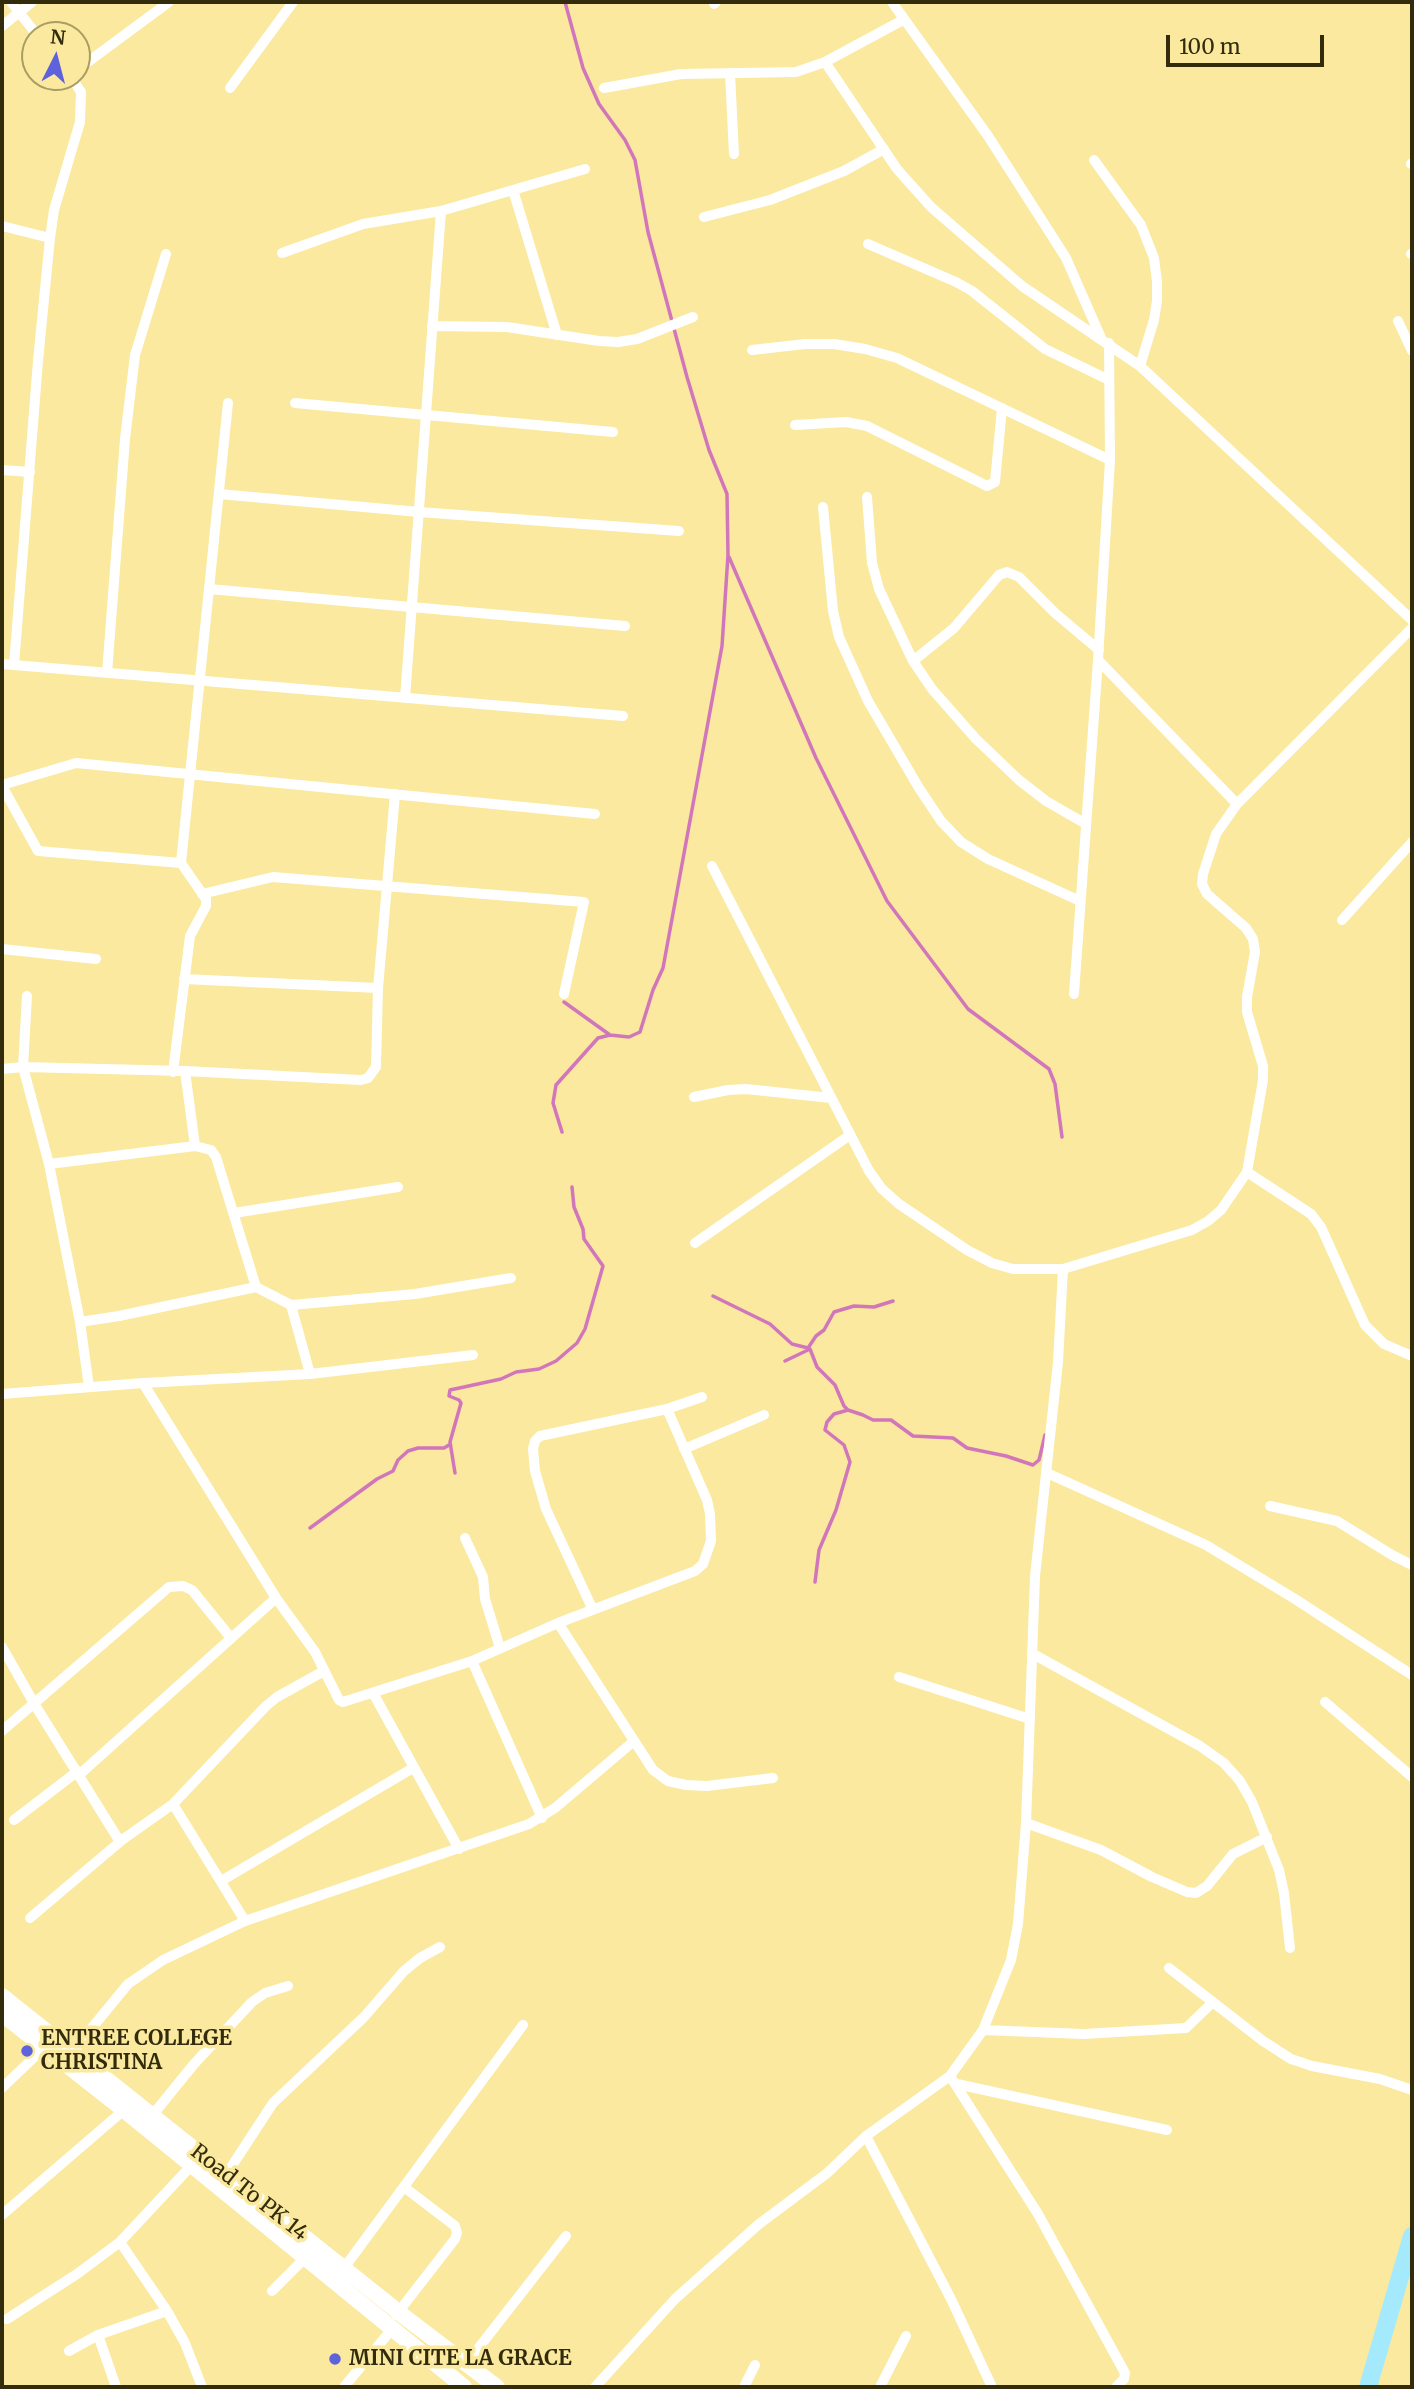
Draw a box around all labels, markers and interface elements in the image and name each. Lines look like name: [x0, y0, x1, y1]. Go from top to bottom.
north arrow: [21, 21, 91, 91]
scale bar: [1169, 21, 1326, 65]
text: N: [49, 24, 67, 50]
text: 100 m: [1179, 33, 1241, 60]
place label: ENTREE COLLEGE CHRISTINA: [41, 2026, 232, 2076]
marker: ENTREE COLLEGE CHRISTINA: [19, 2043, 35, 2059]
street label: Road To PK 14: [185, 2139, 313, 2247]
place label: MINI CITE LA GRACE: [349, 2346, 572, 2372]
marker: MINI CITE LA GRACE: [327, 2351, 343, 2367]

